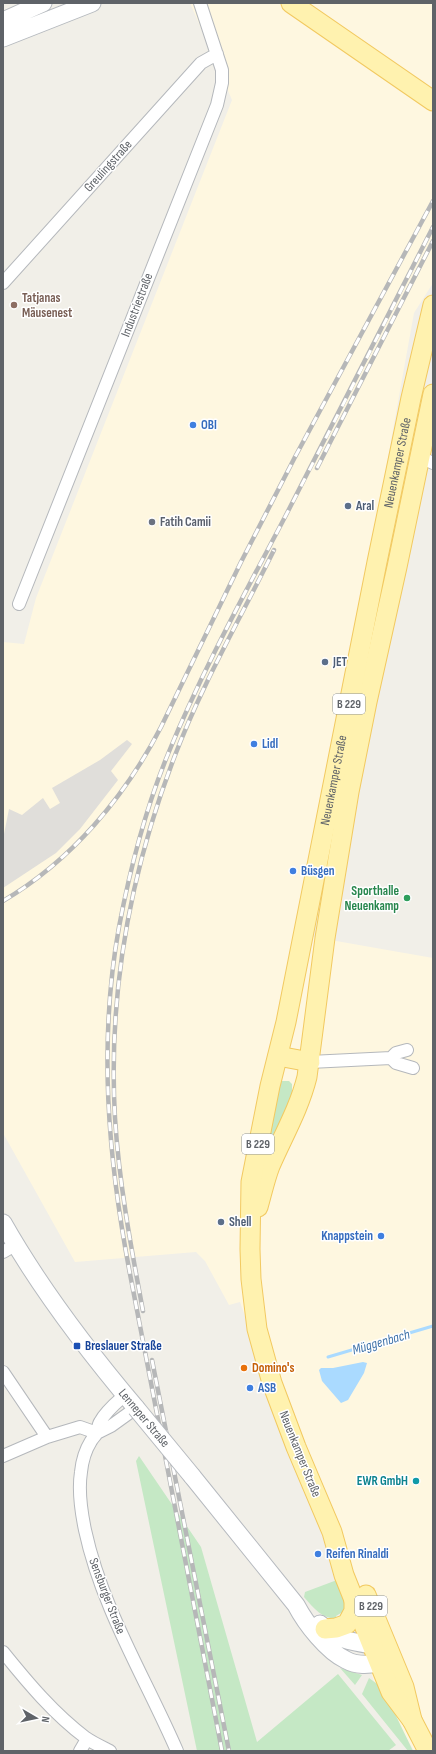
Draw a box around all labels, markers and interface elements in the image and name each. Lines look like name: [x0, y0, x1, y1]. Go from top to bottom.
street label: Greulingstraße: [81, 137, 135, 195]
street label: Industriestraße: [118, 271, 156, 339]
place label: Tatjanas Mäusenest: [22, 290, 73, 321]
marker: Tatjanas Mäusenest: [9, 300, 19, 310]
street label: Neuenkamper Straße: [380, 416, 415, 509]
place label: OBI: [201, 417, 217, 433]
marker: OBI: [188, 420, 198, 430]
place label: Aral: [355, 498, 375, 514]
marker: Aral: [343, 501, 353, 511]
place label: Fatih Camii: [160, 514, 211, 530]
marker: Fatih Camii: [147, 517, 157, 527]
place label: JET: [332, 654, 348, 670]
marker: JET: [320, 657, 330, 667]
road number: B 229: [333, 694, 365, 714]
street label: Neuenkamper Straße: [317, 734, 351, 827]
place label: Lidl: [262, 736, 278, 752]
marker: Lidl: [249, 739, 259, 749]
place label: Büsgen: [301, 863, 335, 879]
marker: Büsgen: [288, 866, 298, 876]
place label: Sporthalle Neuenkamp: [344, 883, 399, 914]
marker: Sporthalle Neuenkamp: [402, 893, 412, 903]
road number: B 229: [242, 1134, 274, 1154]
place label: Shell: [229, 1214, 252, 1230]
marker: Shell: [216, 1217, 226, 1227]
place label: Knappstein: [321, 1228, 373, 1244]
marker: Knappstein: [376, 1231, 386, 1241]
water label: Müggenbach: [350, 1326, 412, 1358]
place label: Breslauer Straße: [85, 1338, 162, 1354]
marker: Breslauer Straße: [72, 1341, 82, 1351]
place label: Domino's: [252, 1360, 294, 1376]
marker: Domino's: [239, 1363, 249, 1373]
place label: ASB: [257, 1380, 276, 1396]
marker: ASB: [245, 1383, 255, 1393]
street label: Lenneper Straße: [115, 1386, 173, 1450]
street label: Neuenkamper Straße: [275, 1409, 325, 1499]
place label: EWR GmbH: [357, 1473, 408, 1489]
marker: EWR GmbH: [411, 1476, 421, 1486]
place label: Reifen Rinaldi: [326, 1546, 389, 1562]
marker: Reifen Rinaldi: [313, 1549, 323, 1559]
street label: Sensburger Straße: [85, 1556, 129, 1636]
road number: B 229: [355, 1596, 387, 1616]
north arrow: [16, 1698, 56, 1738]
text: N: [38, 1716, 52, 1724]

